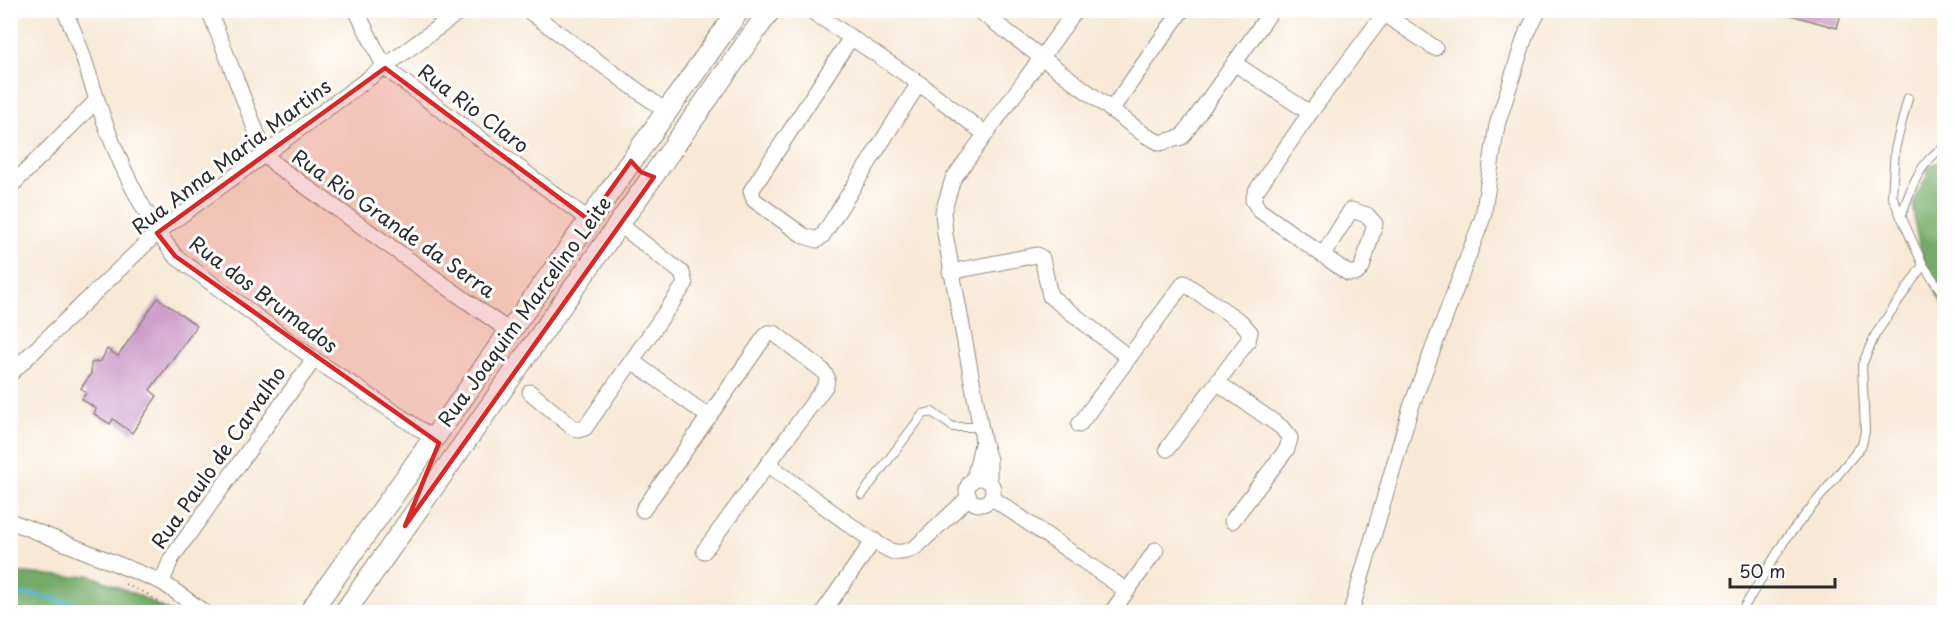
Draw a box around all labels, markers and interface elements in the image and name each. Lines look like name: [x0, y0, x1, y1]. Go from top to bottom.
street label: Rua Rio Claro: [412, 56, 536, 160]
street label: Rua Anna Maria Martins: [125, 71, 337, 241]
street label: Rua Rio Grande da Serra: [286, 141, 502, 305]
street label: Rua Joaquim Marcelino Leite: [430, 189, 618, 433]
street label: Rua dos Brumados: [184, 228, 344, 360]
street label: Rua Paulo de Carvalho: [143, 359, 293, 555]
scale bar: [1730, 551, 1835, 589]
text: 50 m: [1739, 557, 1786, 584]

